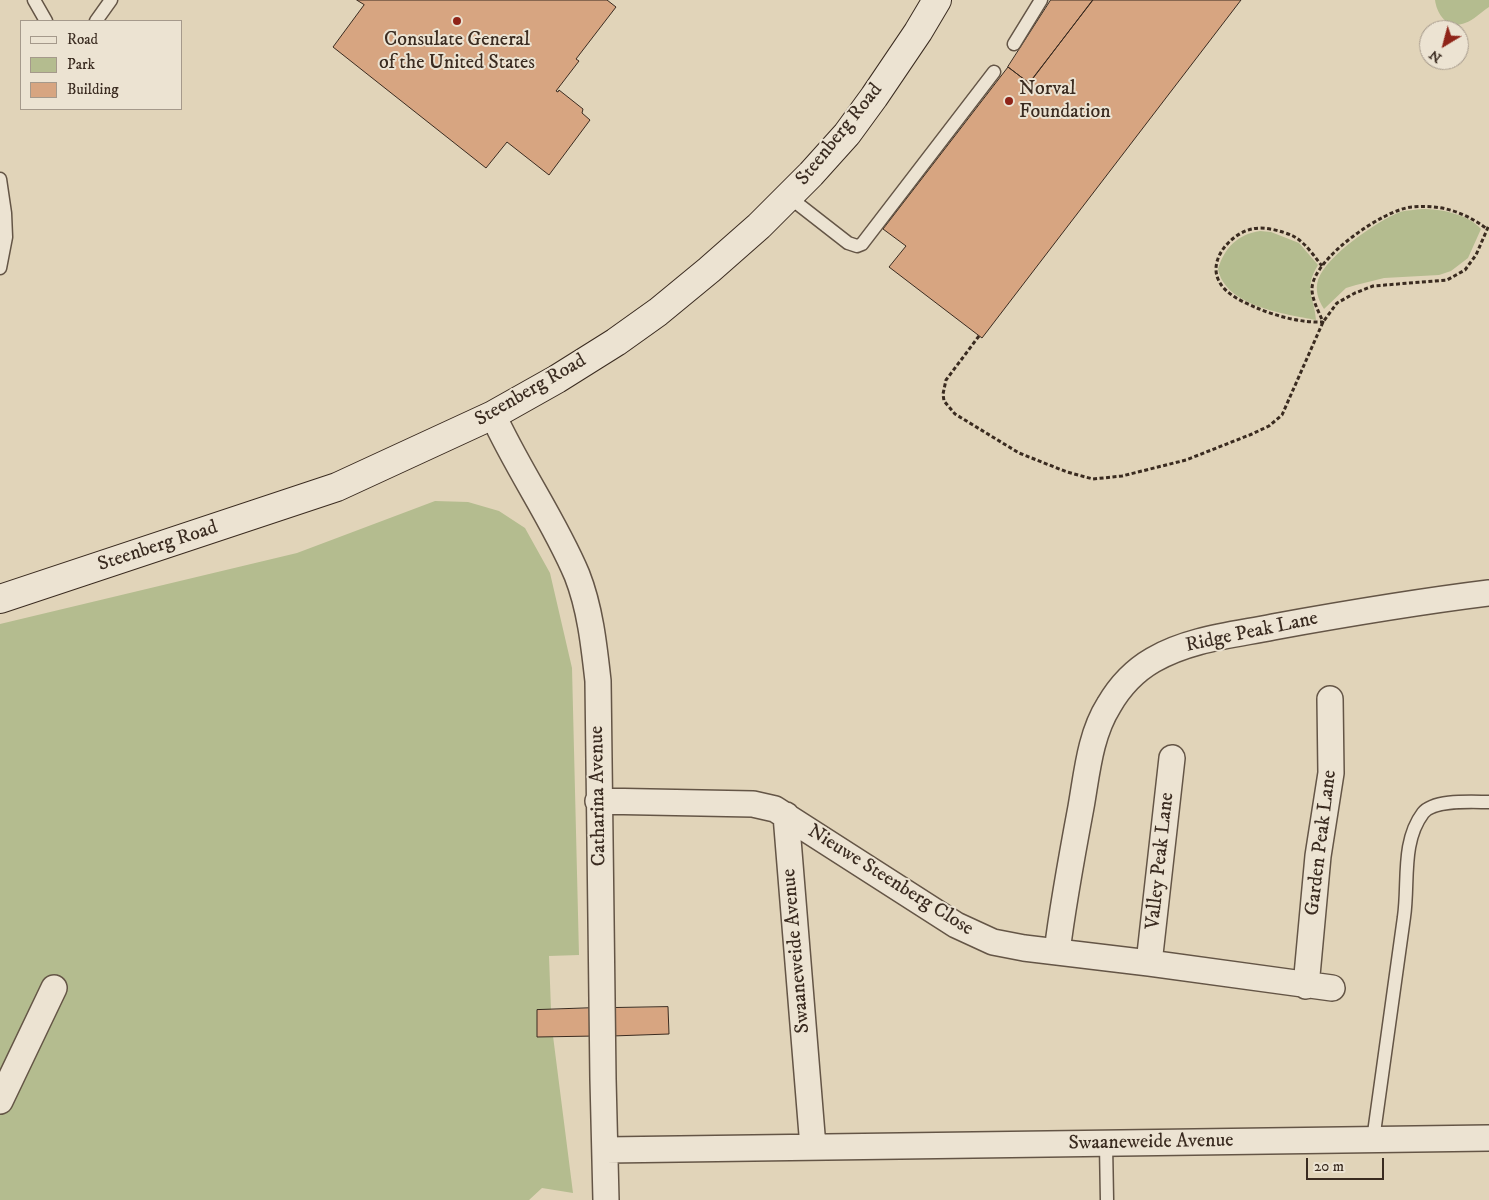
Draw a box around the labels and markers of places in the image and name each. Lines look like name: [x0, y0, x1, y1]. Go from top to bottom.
marker: Consulate General of the United States: [451, 15, 463, 27]
place label: Consulate General of the United States: [379, 29, 535, 76]
place label: Norval Foundation: [1019, 78, 1111, 125]
marker: Norval Foundation: [1003, 95, 1015, 107]

